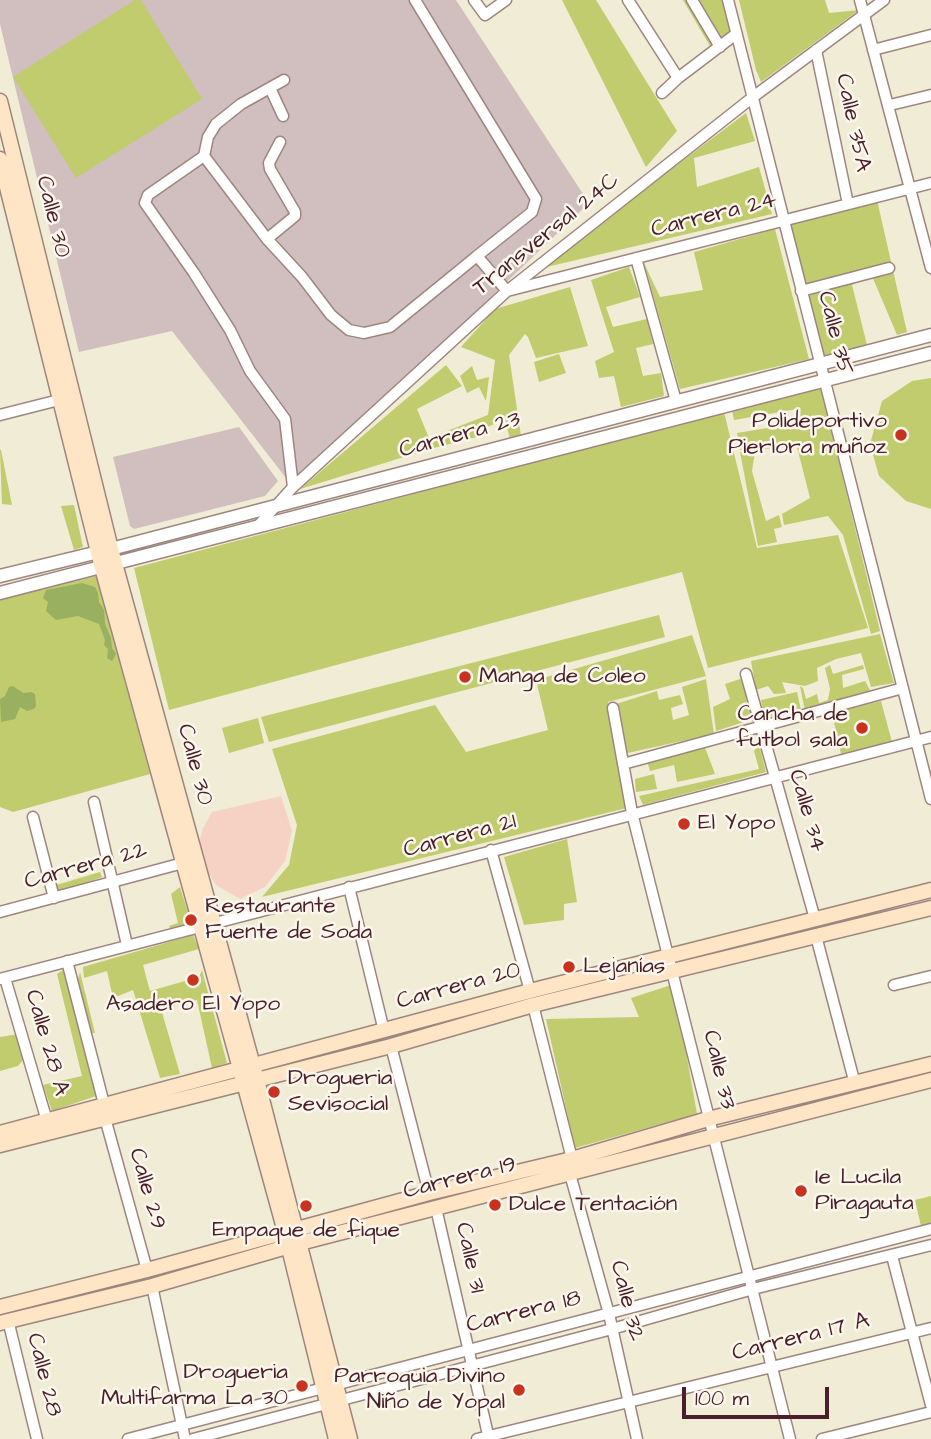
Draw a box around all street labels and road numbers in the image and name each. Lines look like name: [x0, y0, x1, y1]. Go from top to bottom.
street label: Calle 35A: [828, 71, 876, 175]
street label: Transversal 24C: [468, 168, 626, 302]
street label: Calle 30: [29, 173, 75, 261]
street label: Carrera 24: [648, 187, 780, 245]
street label: Calle 35: [810, 288, 858, 378]
street label: Carrera 23: [396, 407, 524, 465]
street label: Calle 30: [170, 721, 218, 809]
street label: Calle 34: [781, 767, 831, 855]
street label: Carrera 21: [401, 809, 519, 865]
street label: Carrera 22: [22, 837, 150, 897]
street label: Carrera 20: [394, 957, 524, 1017]
street label: Calle 28 A: [18, 987, 74, 1099]
street label: Calle 33: [696, 1028, 740, 1112]
street label: Calle 29: [121, 1145, 171, 1233]
street label: Carrera 19: [401, 1152, 519, 1206]
street label: Calle 31: [448, 1220, 490, 1296]
street label: Calle 32: [603, 1258, 649, 1344]
street label: Carrera 18: [464, 1285, 584, 1341]
street label: Carrera 17 A: [730, 1308, 872, 1368]
street label: Calle 28: [19, 1330, 67, 1420]

